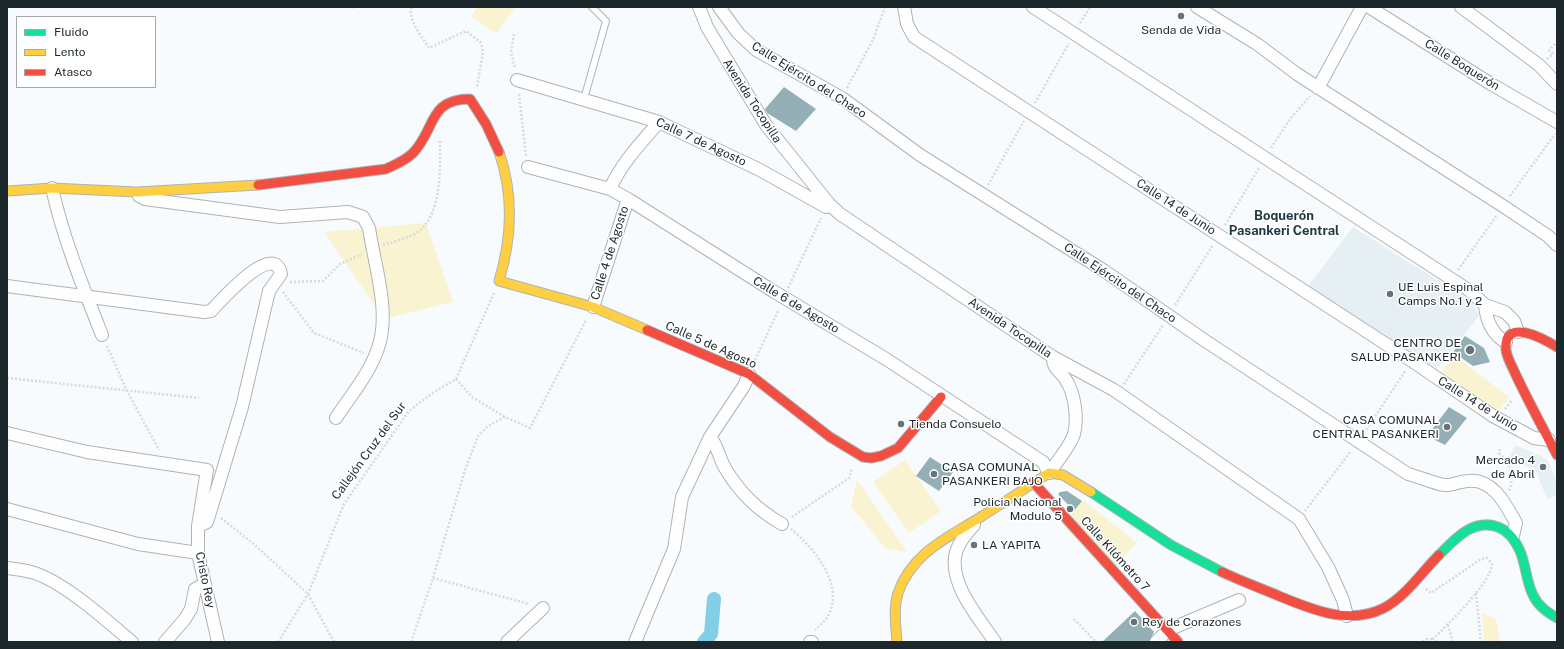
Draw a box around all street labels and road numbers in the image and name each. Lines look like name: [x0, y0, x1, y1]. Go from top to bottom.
street label: Calle Boquerón: [1422, 36, 1502, 94]
street label: Calle Ejército del Chaco: [749, 39, 869, 121]
street label: Avenida Tocopilla: [719, 56, 785, 146]
street label: Calle 7 de Agosto: [654, 115, 748, 169]
street label: Calle 14 de Junio: [1134, 176, 1218, 238]
street label: Calle 4 de Agosto: [588, 204, 632, 302]
street label: Calle Ejército del Chaco: [1061, 240, 1179, 326]
street label: Calle 6 de Agosto: [750, 274, 842, 336]
street label: Avenida Tocopilla: [966, 295, 1054, 361]
street label: Calle 5 de Agosto: [663, 318, 759, 372]
street label: Calle 14 de Junio: [1435, 374, 1521, 434]
street label: Callejón Cruz del Sur: [329, 399, 409, 503]
street label: Calle Kilómetro 7: [1078, 514, 1152, 594]
street label: Cristo Rey: [192, 551, 218, 609]

